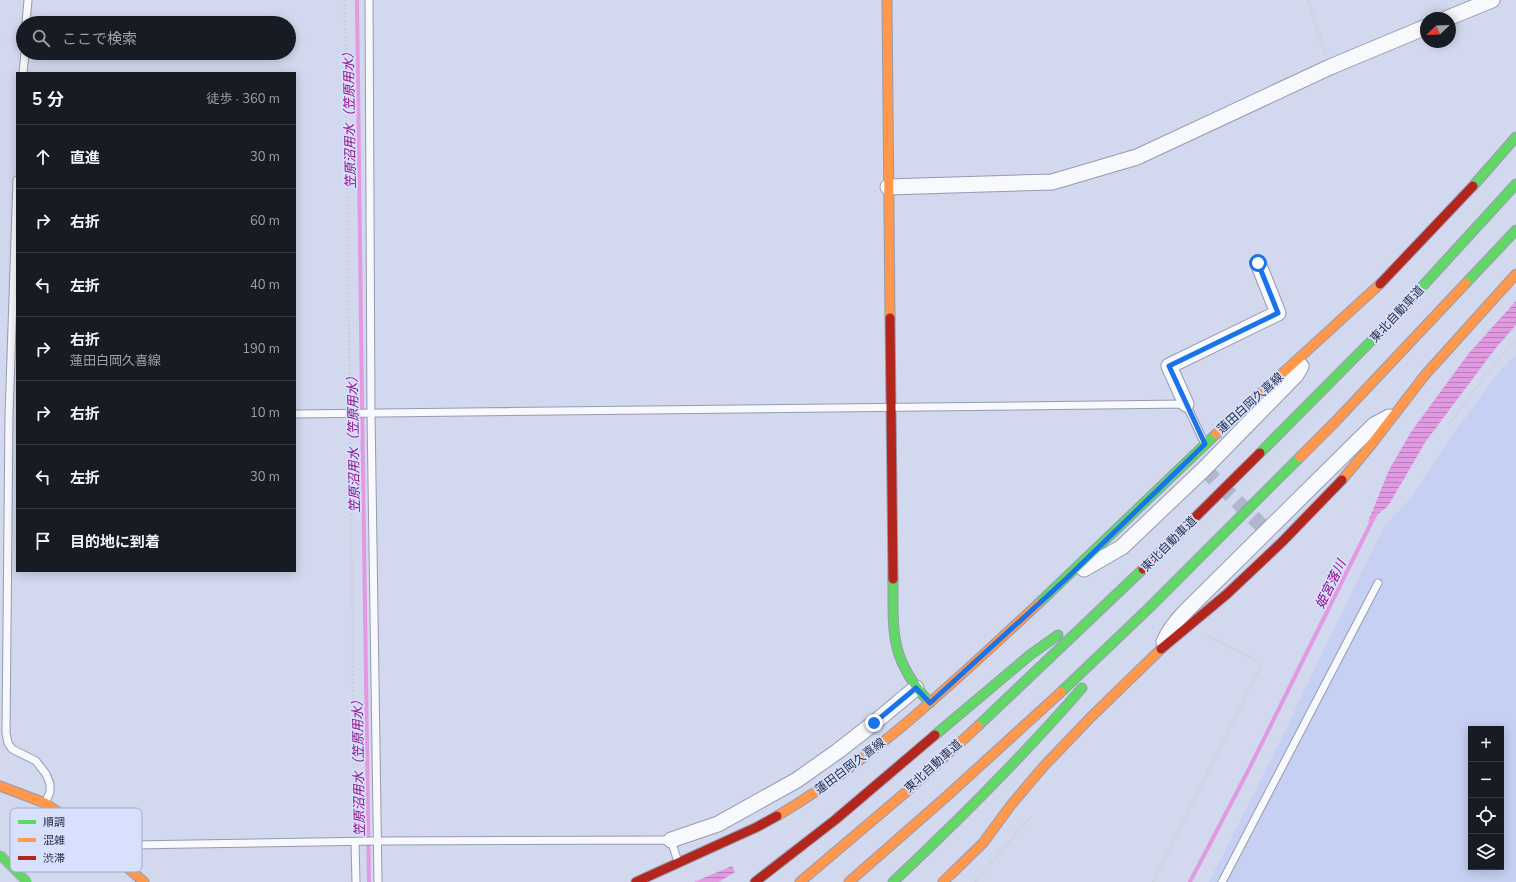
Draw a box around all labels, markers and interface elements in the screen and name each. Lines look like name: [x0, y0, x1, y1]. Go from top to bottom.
north arrow: [1420, 12, 1456, 48]
search box: [16, 16, 296, 60]
icon: search: [30, 27, 52, 49]
text: ここで検索: [62, 29, 137, 49]
water label: 笠原沼用水（笠原用水）: [340, 45, 360, 189]
text: 5 分: [32, 88, 64, 111]
text: 徒歩 · 360 m: [206, 90, 280, 108]
icon: ahead: [32, 146, 54, 168]
text: 直進: [70, 148, 100, 168]
text: 30 m: [250, 148, 280, 166]
icon: right: [32, 210, 54, 232]
text: 右折: [70, 212, 100, 232]
text: 60 m: [250, 212, 280, 230]
route start: [1249, 254, 1267, 272]
icon: left: [32, 274, 54, 296]
text: 左折: [70, 276, 100, 296]
text: 40 m: [250, 276, 280, 294]
street label: 東北自動車道: [1367, 282, 1427, 346]
text: 右折: [70, 330, 100, 350]
icon: right: [32, 338, 54, 360]
text: 190 m: [242, 340, 280, 358]
text: 蓮田白岡久喜線: [70, 352, 161, 370]
water label: 笠原沼用水（笠原用水）: [344, 369, 364, 513]
street label: 蓮田白岡久喜線: [1213, 369, 1287, 437]
icon: right: [32, 402, 54, 424]
text: 右折: [70, 404, 100, 424]
text: 10 m: [250, 404, 280, 422]
icon: left: [32, 466, 54, 488]
text: 左折: [70, 468, 100, 488]
text: 30 m: [250, 468, 280, 486]
street label: 東北自動車道: [1138, 513, 1200, 575]
icon: arrive: [32, 530, 54, 552]
text: 目的地に到着: [70, 532, 160, 552]
water label: 姫宮落川: [1311, 555, 1351, 612]
water label: 笠原沼用水（笠原用水）: [349, 693, 369, 837]
route end: [865, 714, 883, 732]
map controls: [1468, 726, 1504, 870]
button: +: [1468, 726, 1504, 762]
street label: 蓮田白岡久喜線: [812, 734, 888, 798]
street label: 東北自動車道: [901, 736, 965, 796]
button: −: [1468, 762, 1504, 798]
button: locate: [1468, 798, 1504, 834]
legend: [10, 808, 142, 872]
text: 順調: [43, 815, 65, 830]
text: 混雑: [43, 833, 65, 848]
button: layers: [1468, 834, 1504, 870]
text: 渋滞: [43, 851, 65, 866]

